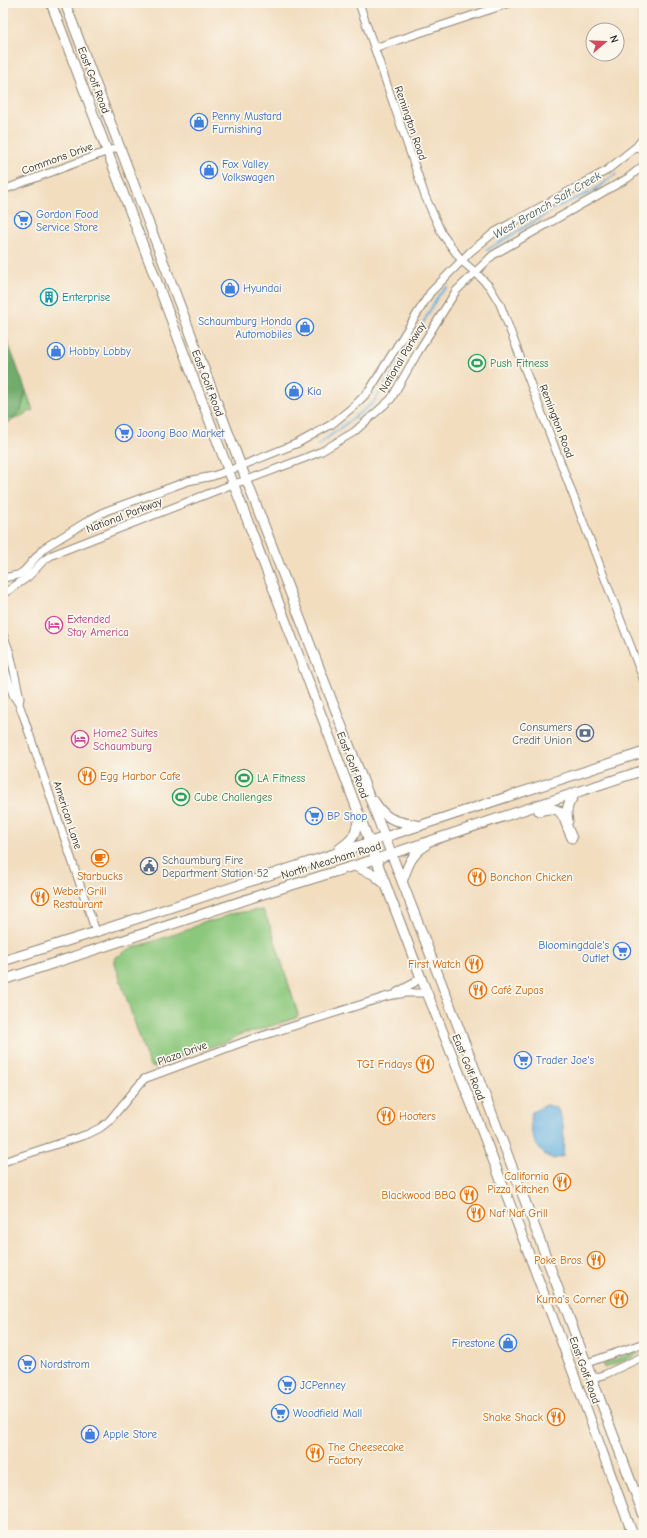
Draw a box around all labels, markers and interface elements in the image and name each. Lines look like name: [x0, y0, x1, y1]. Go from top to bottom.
north arrow: [585, 22, 625, 62]
text: N: [607, 33, 621, 44]
street label: East Golf Road: [75, 45, 112, 115]
street label: Remington Road: [392, 84, 429, 162]
place label: Penny Mustard Furnishing: [212, 110, 282, 136]
shop icon: Penny Mustard Furnishing: [189, 112, 209, 132]
street label: Commons Drive: [20, 139, 95, 177]
place label: Fox Valley Volkswagen: [222, 158, 275, 184]
shop icon: Fox Valley Volkswagen: [199, 160, 219, 180]
water label: West Branch Salt Creek: [490, 168, 604, 242]
place label: Gordon Food Service Store: [36, 208, 98, 234]
supermarket icon: Gordon Food Service Store: [13, 210, 33, 230]
shop icon: Hyundai: [220, 278, 240, 298]
place label: Hyundai: [243, 282, 282, 295]
building icon: Enterprise: [39, 287, 59, 307]
place label: Enterprise: [62, 291, 111, 304]
place label: Schaumburg Honda Automobiles: [198, 315, 292, 341]
shop icon: Schaumburg Honda Automobiles: [295, 317, 315, 337]
street label: National Parkway: [376, 319, 429, 395]
shop icon: Hobby Lobby: [46, 341, 66, 361]
place label: Hobby Lobby: [69, 345, 131, 358]
street label: East Golf Road: [189, 348, 226, 418]
sports icon: Push Fitness: [467, 353, 487, 373]
place label: Push Fitness: [490, 357, 549, 370]
shop icon: Kia: [284, 381, 304, 401]
street label: Remington Road: [537, 383, 577, 460]
place label: Kia: [307, 385, 321, 398]
supermarket icon: Joong Boo Market: [114, 423, 134, 443]
place label: Joong Boo Market: [137, 427, 225, 440]
street label: National Parkway: [84, 495, 164, 536]
place label: Extended Stay America: [67, 613, 129, 639]
hotel icon: Extended Stay America: [44, 615, 64, 635]
place label: Consumers Credit Union: [512, 721, 572, 747]
bank icon: Consumers Credit Union: [575, 723, 595, 743]
place label: Home2 Suites Schaumburg: [93, 727, 158, 753]
hotel icon: Home2 Suites Schaumburg: [70, 729, 90, 749]
street label: East Golf Road: [334, 730, 371, 800]
restaurant icon: Egg Harbor Cafe: [77, 766, 97, 786]
sports icon: LA Fitness: [234, 768, 254, 788]
place label: Egg Harbor Cafe: [100, 770, 181, 783]
place label: LA Fitness: [257, 772, 306, 785]
street label: American Lane: [50, 779, 85, 851]
sports icon: Cube Challenges: [171, 787, 191, 807]
place label: Cube Challenges: [194, 791, 273, 804]
supermarket icon: BP Shop: [304, 806, 324, 826]
place label: BP Shop: [327, 810, 367, 823]
street label: North Meacham Road: [280, 839, 383, 882]
cafe icon: Starbucks: [90, 848, 110, 868]
place label: Schaumburg Fire Department Station 52: [162, 854, 269, 880]
public building icon: Schaumburg Fire Department Station 52: [139, 856, 159, 876]
restaurant icon: Bonchon Chicken: [467, 867, 487, 887]
place label: Starbucks: [77, 870, 123, 883]
place label: Bonchon Chicken: [490, 871, 573, 884]
place label: Weber Grill Restaurant: [53, 885, 106, 911]
restaurant icon: Weber Grill Restaurant: [30, 887, 50, 907]
place label: Bloomingdale's Outlet: [538, 939, 610, 965]
supermarket icon: Bloomingdale's Outlet: [612, 941, 632, 961]
restaurant icon: First Watch: [464, 954, 484, 974]
place label: First Watch: [408, 958, 461, 971]
restaurant icon: Café Zupas: [468, 980, 488, 1000]
place label: Café Zupas: [491, 984, 544, 997]
street label: East Golf Road: [449, 1032, 488, 1102]
street label: Plaza Drive: [156, 1038, 209, 1068]
supermarket icon: Trader Joe's: [513, 1050, 533, 1070]
restaurant icon: TGI Fridays: [415, 1054, 435, 1074]
place label: Trader Joe's: [536, 1054, 594, 1067]
place label: TGI Fridays: [357, 1058, 412, 1071]
restaurant icon: Hooters: [376, 1106, 396, 1126]
place label: Hooters: [399, 1110, 436, 1123]
place label: California Pizza Kitchen: [487, 1170, 549, 1196]
restaurant icon: California Pizza Kitchen: [552, 1172, 572, 1192]
restaurant icon: Blackwood BBQ: [459, 1185, 479, 1205]
place label: Blackwood BBQ: [382, 1189, 456, 1202]
restaurant icon: Naf Naf Grill: [466, 1203, 486, 1223]
place label: Naf Naf Grill: [489, 1207, 548, 1220]
restaurant icon: Poke Bros.: [586, 1250, 606, 1270]
place label: Poke Bros.: [534, 1254, 583, 1267]
restaurant icon: Kuma's Corner: [609, 1289, 629, 1309]
place label: Kuma's Corner: [536, 1293, 607, 1306]
shop icon: Firestone: [498, 1333, 518, 1353]
street label: East Golf Road: [566, 1335, 603, 1406]
place label: Firestone: [452, 1337, 495, 1350]
supermarket icon: Nordstrom: [17, 1354, 37, 1374]
place label: Nordstrom: [40, 1358, 90, 1371]
supermarket icon: JCPenney: [277, 1375, 297, 1395]
place label: JCPenney: [300, 1379, 346, 1392]
supermarket icon: Woodfield Mall: [270, 1403, 290, 1423]
place label: Woodfield Mall: [293, 1407, 362, 1420]
restaurant icon: Shake Shack: [546, 1407, 566, 1427]
place label: Shake Shack: [483, 1411, 544, 1424]
shop icon: Apple Store: [80, 1424, 100, 1444]
place label: Apple Store: [103, 1428, 158, 1441]
place label: The Cheesecake Factory: [328, 1441, 405, 1467]
restaurant icon: The Cheesecake Factory: [305, 1443, 325, 1463]

